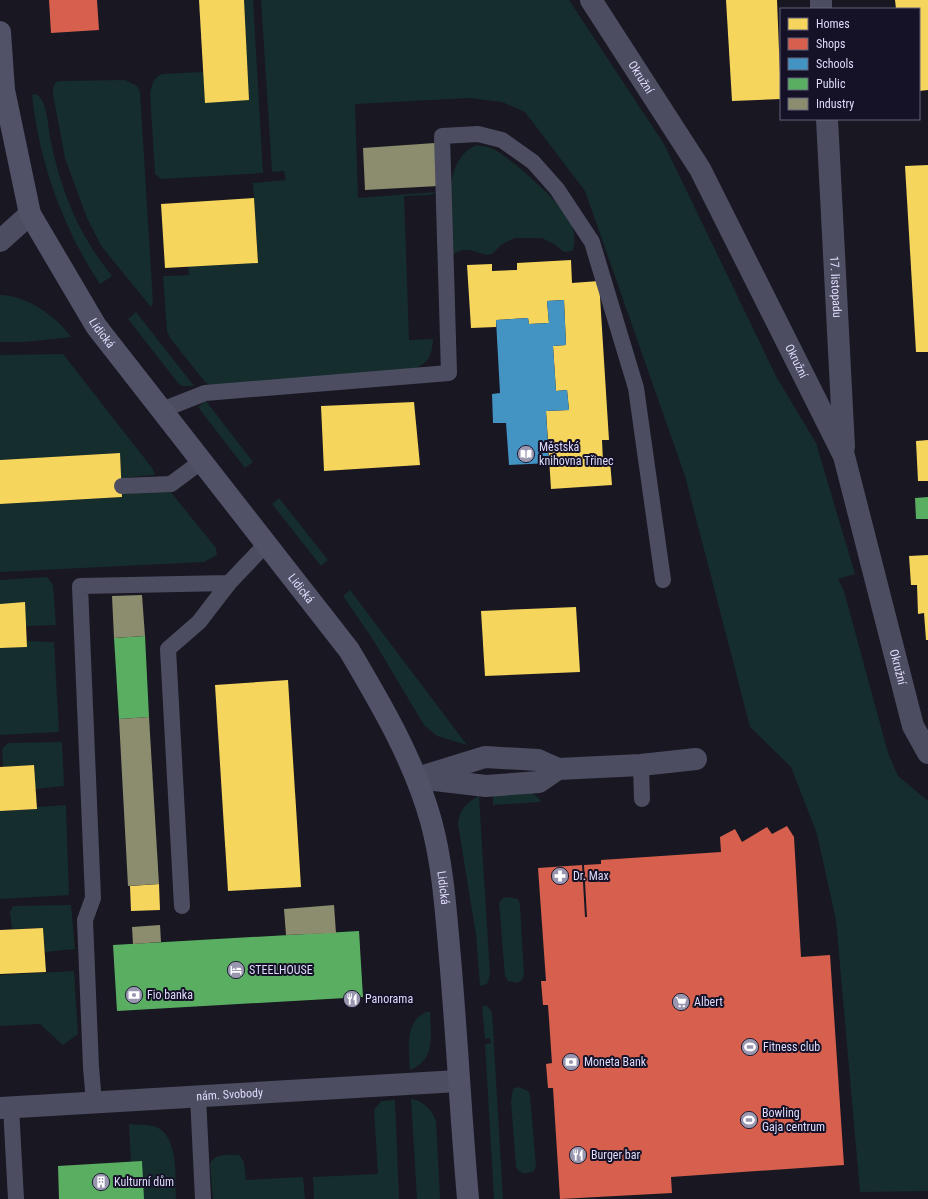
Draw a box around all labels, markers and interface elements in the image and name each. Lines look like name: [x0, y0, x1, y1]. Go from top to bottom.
legend: [780, 8, 920, 120]
text: Homes: [816, 17, 850, 31]
text: Shops: [816, 37, 845, 51]
text: Schools: [816, 57, 854, 71]
street label: Okružní: [625, 58, 657, 97]
text: Public: [816, 77, 846, 91]
text: Industry: [816, 97, 854, 111]
street label: 17. listopadu: [827, 256, 844, 318]
street label: Lidická: [86, 316, 118, 351]
street label: Okružní: [782, 342, 811, 381]
place label: Městská knihovna Třinec: [539, 440, 614, 468]
library icon: Městská knihovna Třinec: [516, 444, 536, 464]
street label: Lidická: [285, 571, 317, 606]
street label: Okružní: [887, 648, 909, 687]
pharmacy icon: Dr. Max: [550, 866, 570, 886]
place label: Dr. Max: [573, 869, 609, 883]
street label: Lidická: [434, 870, 452, 906]
hotel icon: STEELHOUSE: [226, 960, 246, 980]
place label: STEELHOUSE: [249, 963, 313, 977]
bank icon: Fio banka: [124, 985, 144, 1005]
place label: Fio banka: [147, 988, 193, 1002]
restaurant icon: Panorama: [342, 989, 362, 1009]
place label: Panorama: [365, 992, 413, 1006]
supermarket icon: Albert: [671, 992, 691, 1012]
place label: Albert: [694, 995, 723, 1009]
sports icon: Fitness club: [740, 1037, 760, 1057]
place label: Fitness club: [763, 1040, 820, 1054]
bank icon: Moneta Bank: [561, 1052, 581, 1072]
place label: Moneta Bank: [584, 1055, 647, 1069]
street label: nám. Svobody: [196, 1086, 263, 1103]
place label: Bowling Gaja centrum: [762, 1106, 825, 1134]
sports icon: Bowling Gaja centrum: [739, 1110, 759, 1130]
restaurant icon: Burger bar: [568, 1145, 588, 1165]
place label: Burger bar: [591, 1148, 641, 1162]
building icon: Kulturní dům: [91, 1172, 111, 1192]
place label: Kulturní dům: [114, 1175, 174, 1189]

